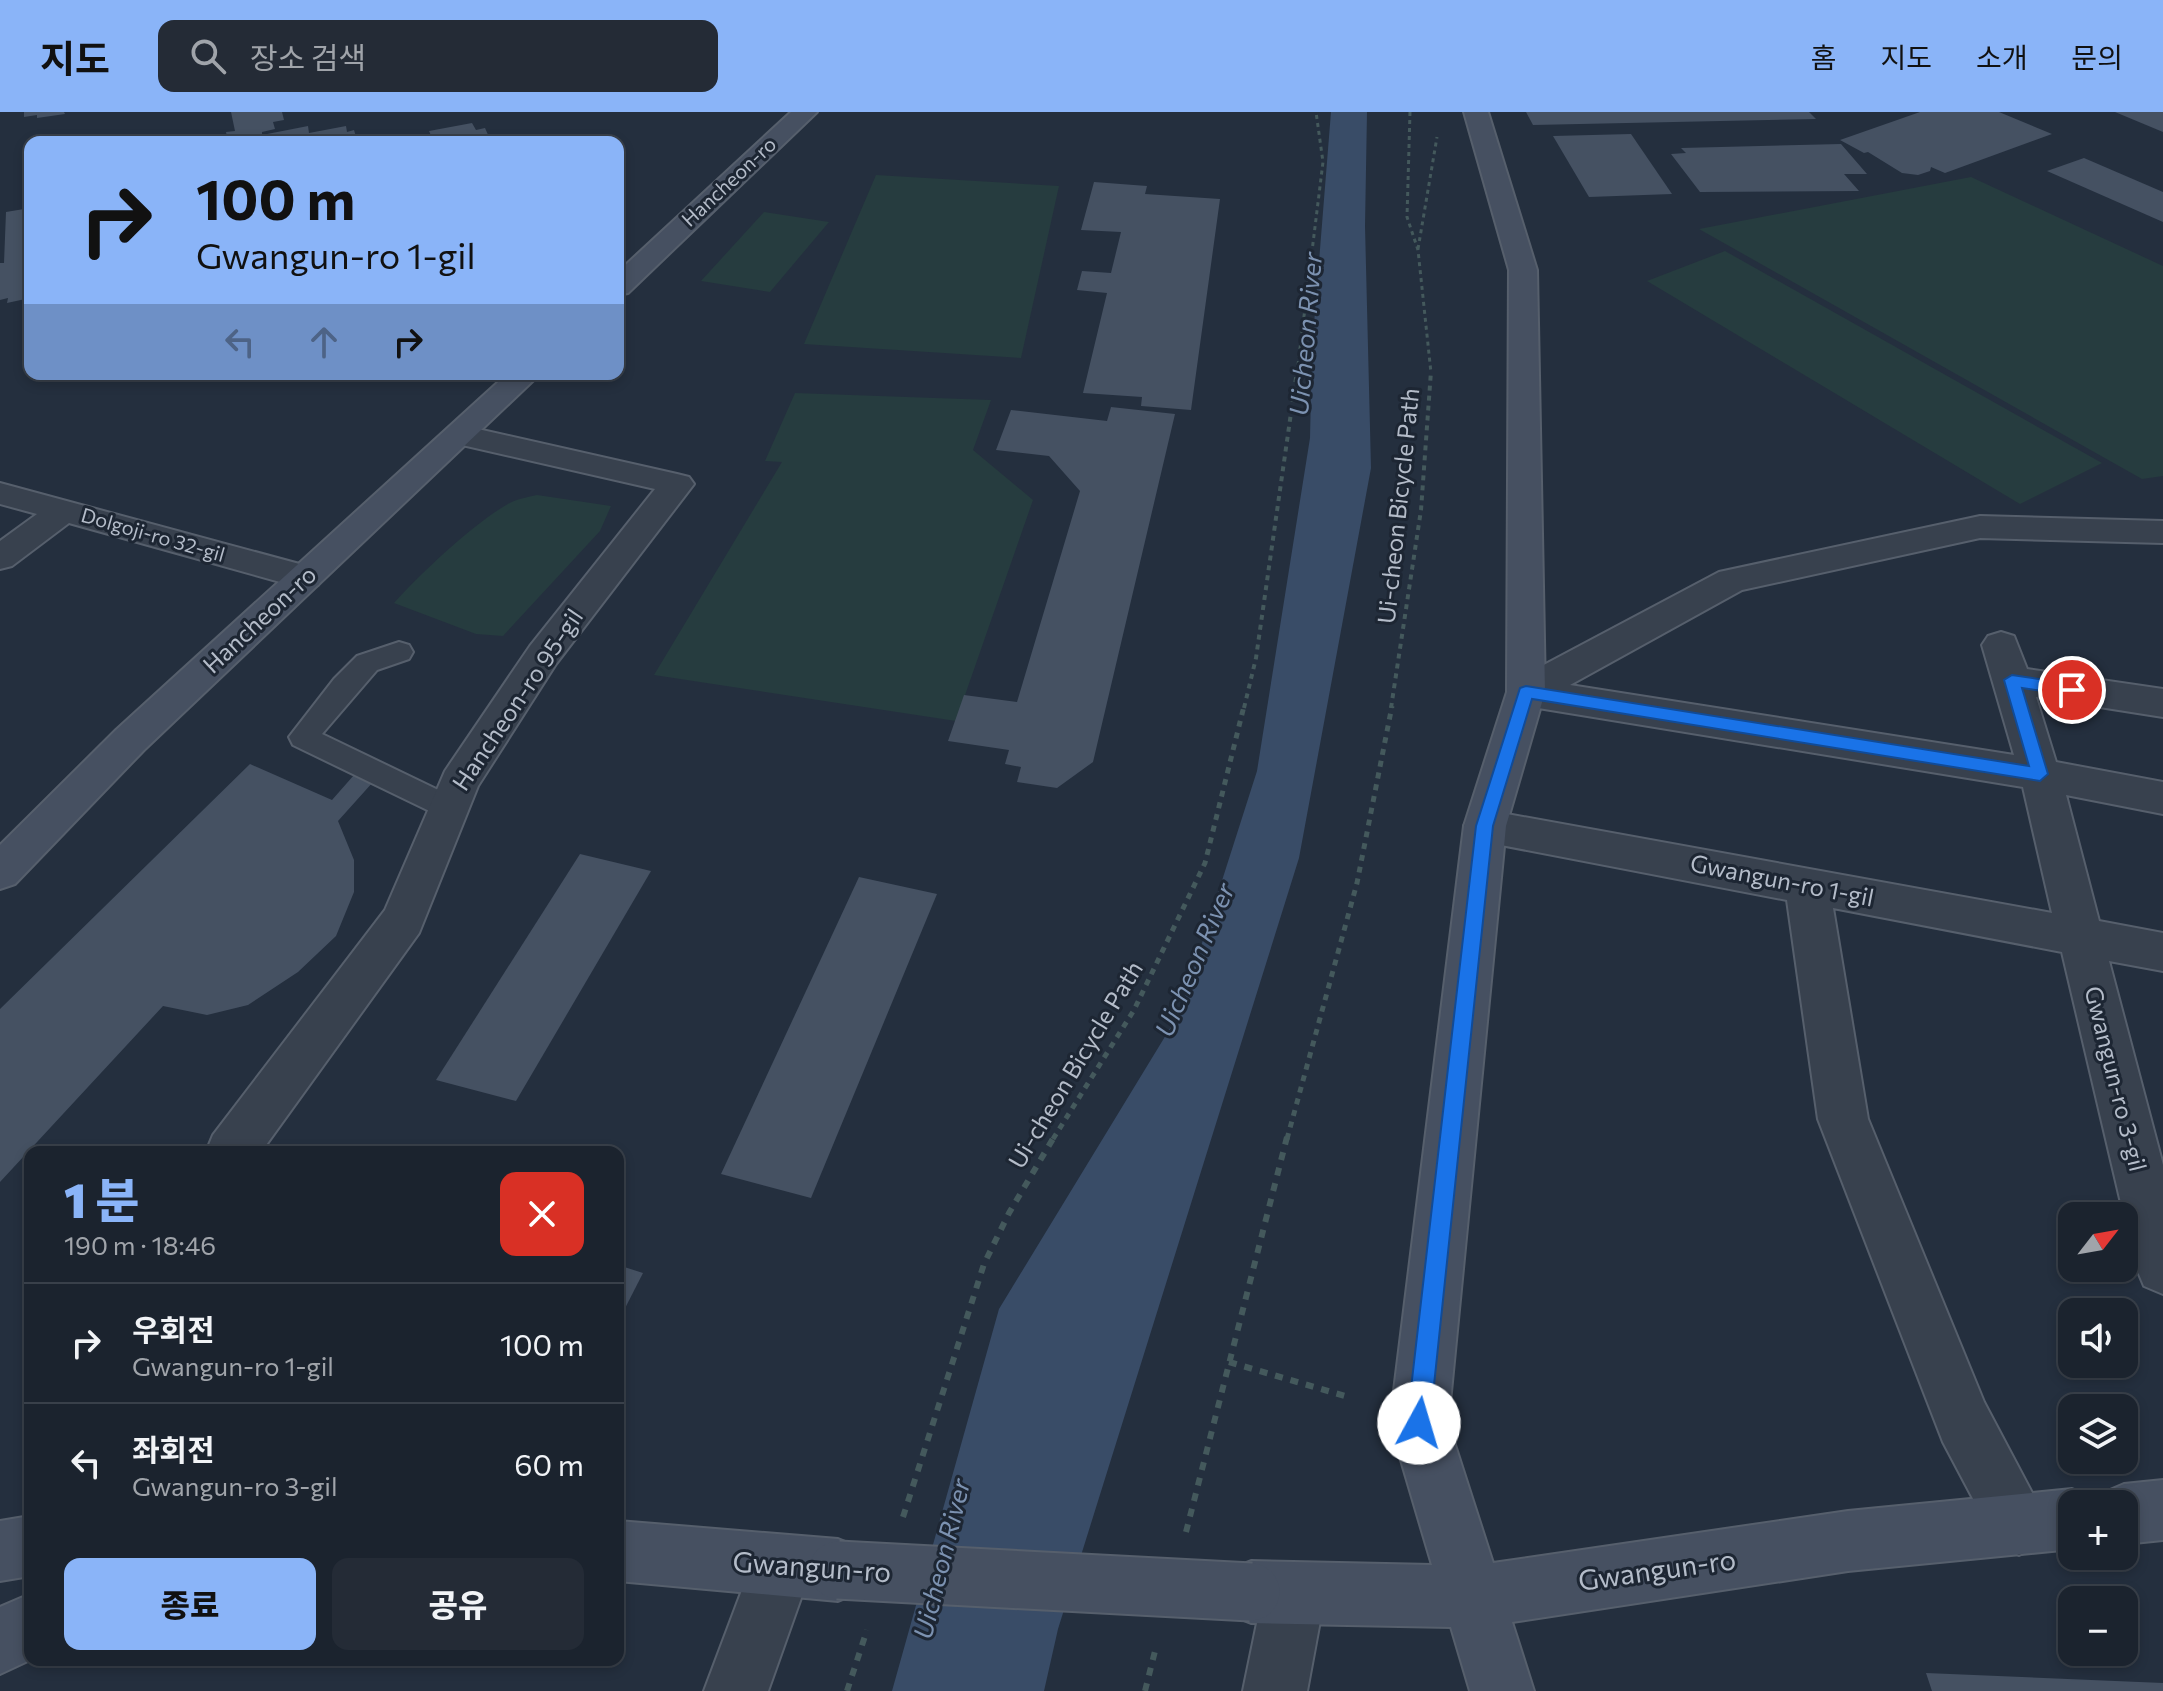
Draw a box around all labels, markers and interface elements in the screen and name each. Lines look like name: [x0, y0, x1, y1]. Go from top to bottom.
search box: [158, 20, 718, 92]
text: 지도: [40, 34, 110, 81]
icon: search: [186, 34, 230, 78]
text: 장소 검색: [250, 38, 366, 75]
text: 홈: [1811, 40, 1836, 74]
text: 지도: [1880, 40, 1932, 74]
text: 소개: [1976, 40, 2027, 74]
text: 문의: [2071, 40, 2123, 74]
street label: Hancheon-ro: [676, 131, 780, 231]
text: 100 m: [196, 163, 355, 232]
icon: right: [64, 168, 168, 272]
text: Gwangun-ro 1-gil: [196, 232, 476, 276]
water label: Uicheon River: [1282, 249, 1327, 417]
icon: left: [218, 320, 262, 364]
icon: ahead: [302, 320, 346, 364]
icon: right: [386, 320, 430, 364]
street label: Ui-cheon Bicycle Path: [1371, 387, 1424, 625]
street label: Dolgoji-ro 32-gil: [79, 502, 228, 566]
street label: Hancheon-ro: [196, 559, 322, 679]
street label: Hancheon-ro 95-gil: [445, 603, 588, 795]
pin: [2038, 656, 2106, 724]
icon: arrive: [2050, 668, 2094, 712]
street label: Gwangun-ro 1-gil: [1688, 848, 1877, 912]
water label: Uicheon River: [1147, 876, 1241, 1041]
street label: Ui-cheon Bicycle Path: [1001, 955, 1148, 1173]
street label: Gwangun-ro 3-gil: [2079, 983, 2153, 1174]
text: 1 분: [64, 1169, 140, 1228]
button: close: [500, 1172, 584, 1256]
north arrow: [2058, 1202, 2138, 1282]
map controls: [2058, 1202, 2138, 1666]
text: 190 m · 18:46: [64, 1229, 216, 1260]
button: sound: [2058, 1298, 2138, 1378]
text: 우회전: [132, 1310, 215, 1347]
icon: right: [64, 1321, 108, 1365]
text: 100 m: [500, 1325, 584, 1362]
text: Gwangun-ro 1-gil: [132, 1350, 334, 1381]
position arrow: [1377, 1381, 1461, 1465]
button: layers: [2058, 1394, 2138, 1474]
text: 좌회전: [132, 1430, 215, 1467]
icon: left: [64, 1441, 108, 1485]
text: 60 m: [514, 1445, 584, 1482]
text: Gwangun-ro 3-gil: [132, 1470, 338, 1501]
water label: Uicheon River: [906, 1474, 976, 1642]
button: +: [2058, 1490, 2138, 1570]
street label: Gwangun-ro: [1576, 1541, 1738, 1597]
street label: Gwangun-ro: [732, 1544, 892, 1589]
button: 종료: [64, 1558, 316, 1650]
button: 공유: [332, 1558, 584, 1650]
button: −: [2058, 1586, 2138, 1666]

